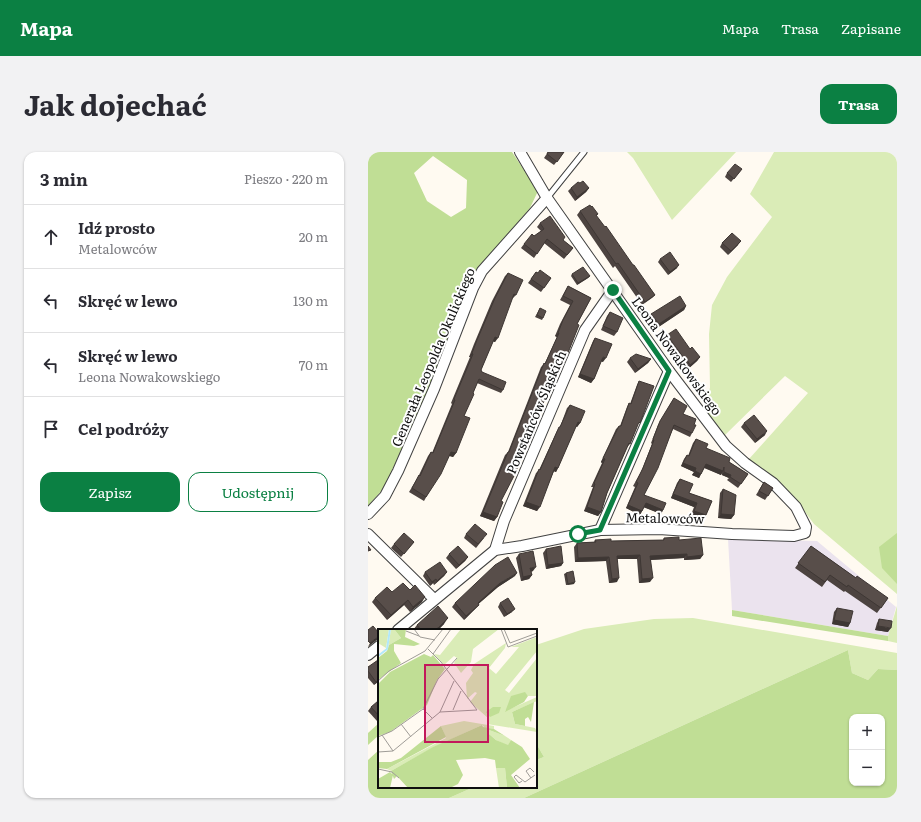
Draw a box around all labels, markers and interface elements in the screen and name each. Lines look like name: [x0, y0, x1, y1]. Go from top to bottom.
text: Mapa: [20, 14, 73, 42]
text: Mapa: [722, 18, 759, 38]
text: Trasa: [781, 18, 819, 38]
text: Zapisane: [841, 18, 901, 38]
text: Jak dojechać: [24, 83, 207, 125]
button: Trasa: [820, 84, 897, 124]
text: 3 min: [40, 166, 88, 191]
text: Pieszo · 220 m: [244, 169, 328, 188]
text: Idź prosto: [78, 216, 155, 239]
icon: ahead: [40, 226, 62, 248]
text: 20 m: [299, 227, 328, 246]
text: Metalowców: [78, 239, 157, 258]
street label: Generała Leopolda Okulickiego: [386, 264, 479, 449]
route end: [604, 281, 622, 299]
text: Skręć w lewo: [78, 289, 178, 312]
icon: left: [40, 290, 62, 312]
text: 130 m: [293, 291, 328, 310]
street label: Leona Nowakowskiego: [628, 293, 727, 419]
text: Skręć w lewo: [78, 344, 178, 367]
street label: Powstańców Śląskich: [501, 347, 570, 477]
icon: left: [40, 354, 62, 376]
text: 70 m: [299, 355, 328, 374]
text: Leona Nowakowskiego: [78, 367, 220, 386]
text: Cel podróży: [78, 417, 169, 440]
icon: arrive: [40, 418, 62, 440]
button: Zapisz: [40, 472, 180, 512]
button: Udostępnij: [188, 472, 328, 512]
street label: Metalowców: [625, 507, 706, 528]
route start: [569, 525, 587, 543]
inset map: [378, 629, 537, 788]
map controls: [849, 714, 885, 786]
button: +: [849, 714, 885, 750]
button: −: [849, 750, 885, 786]

